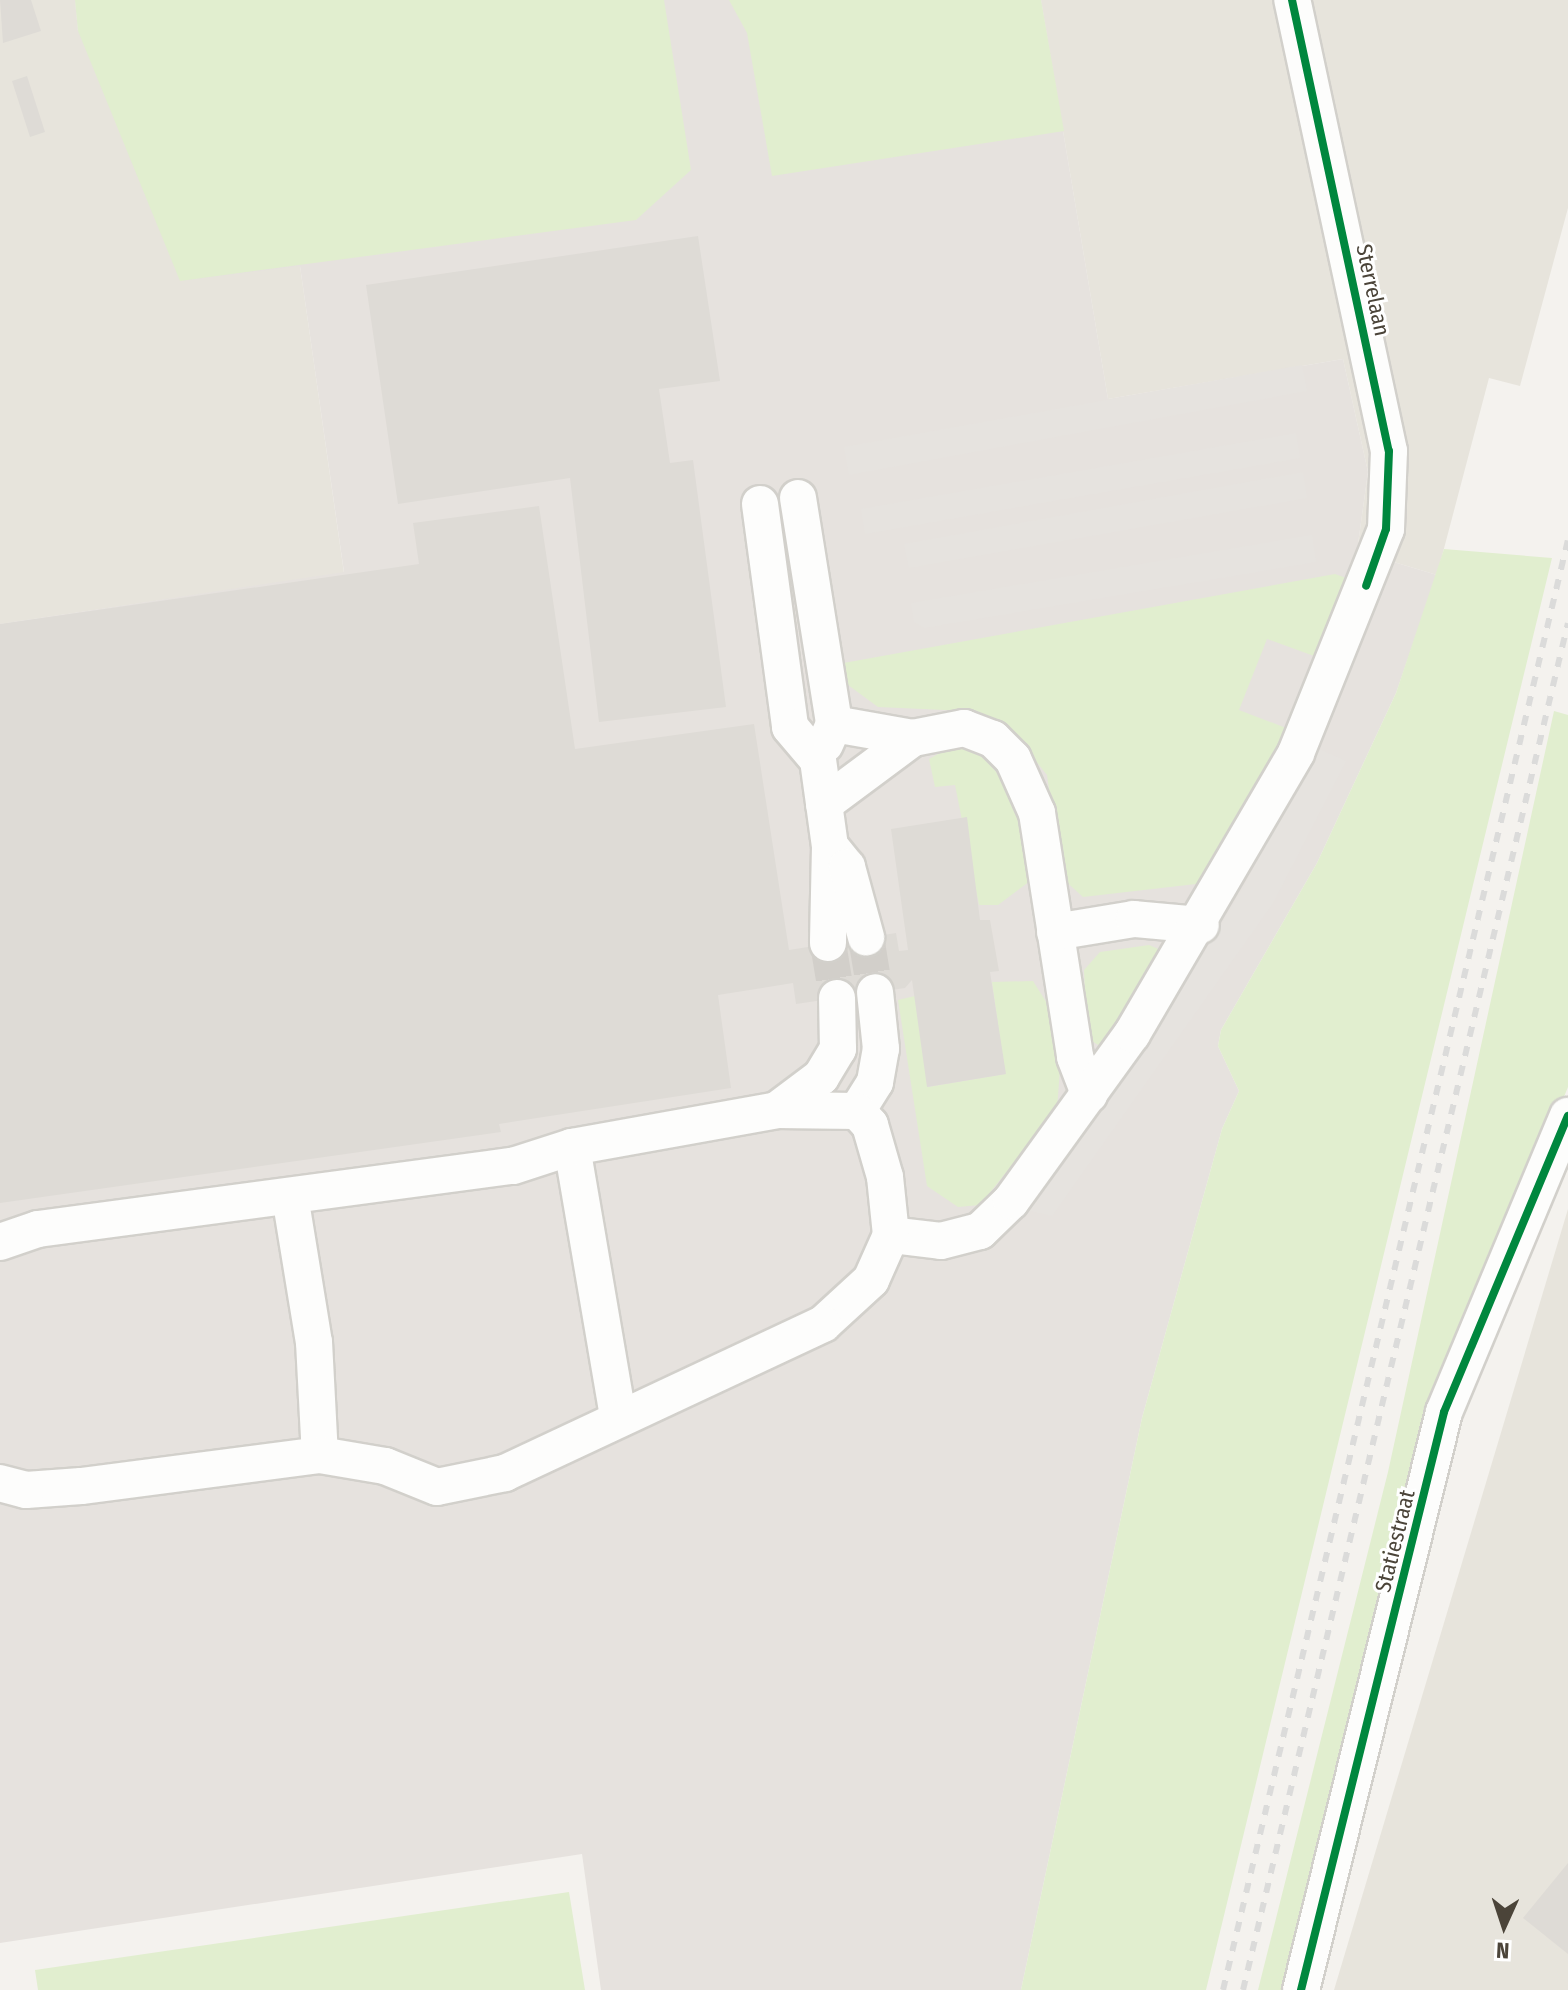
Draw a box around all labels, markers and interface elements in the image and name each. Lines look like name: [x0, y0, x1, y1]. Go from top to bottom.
street label: Sterrelaan: [1350, 242, 1396, 338]
street label: Statiestraat: [1370, 1487, 1420, 1595]
north arrow: [1464, 1886, 1544, 1966]
text: N: [1495, 1937, 1510, 1964]

